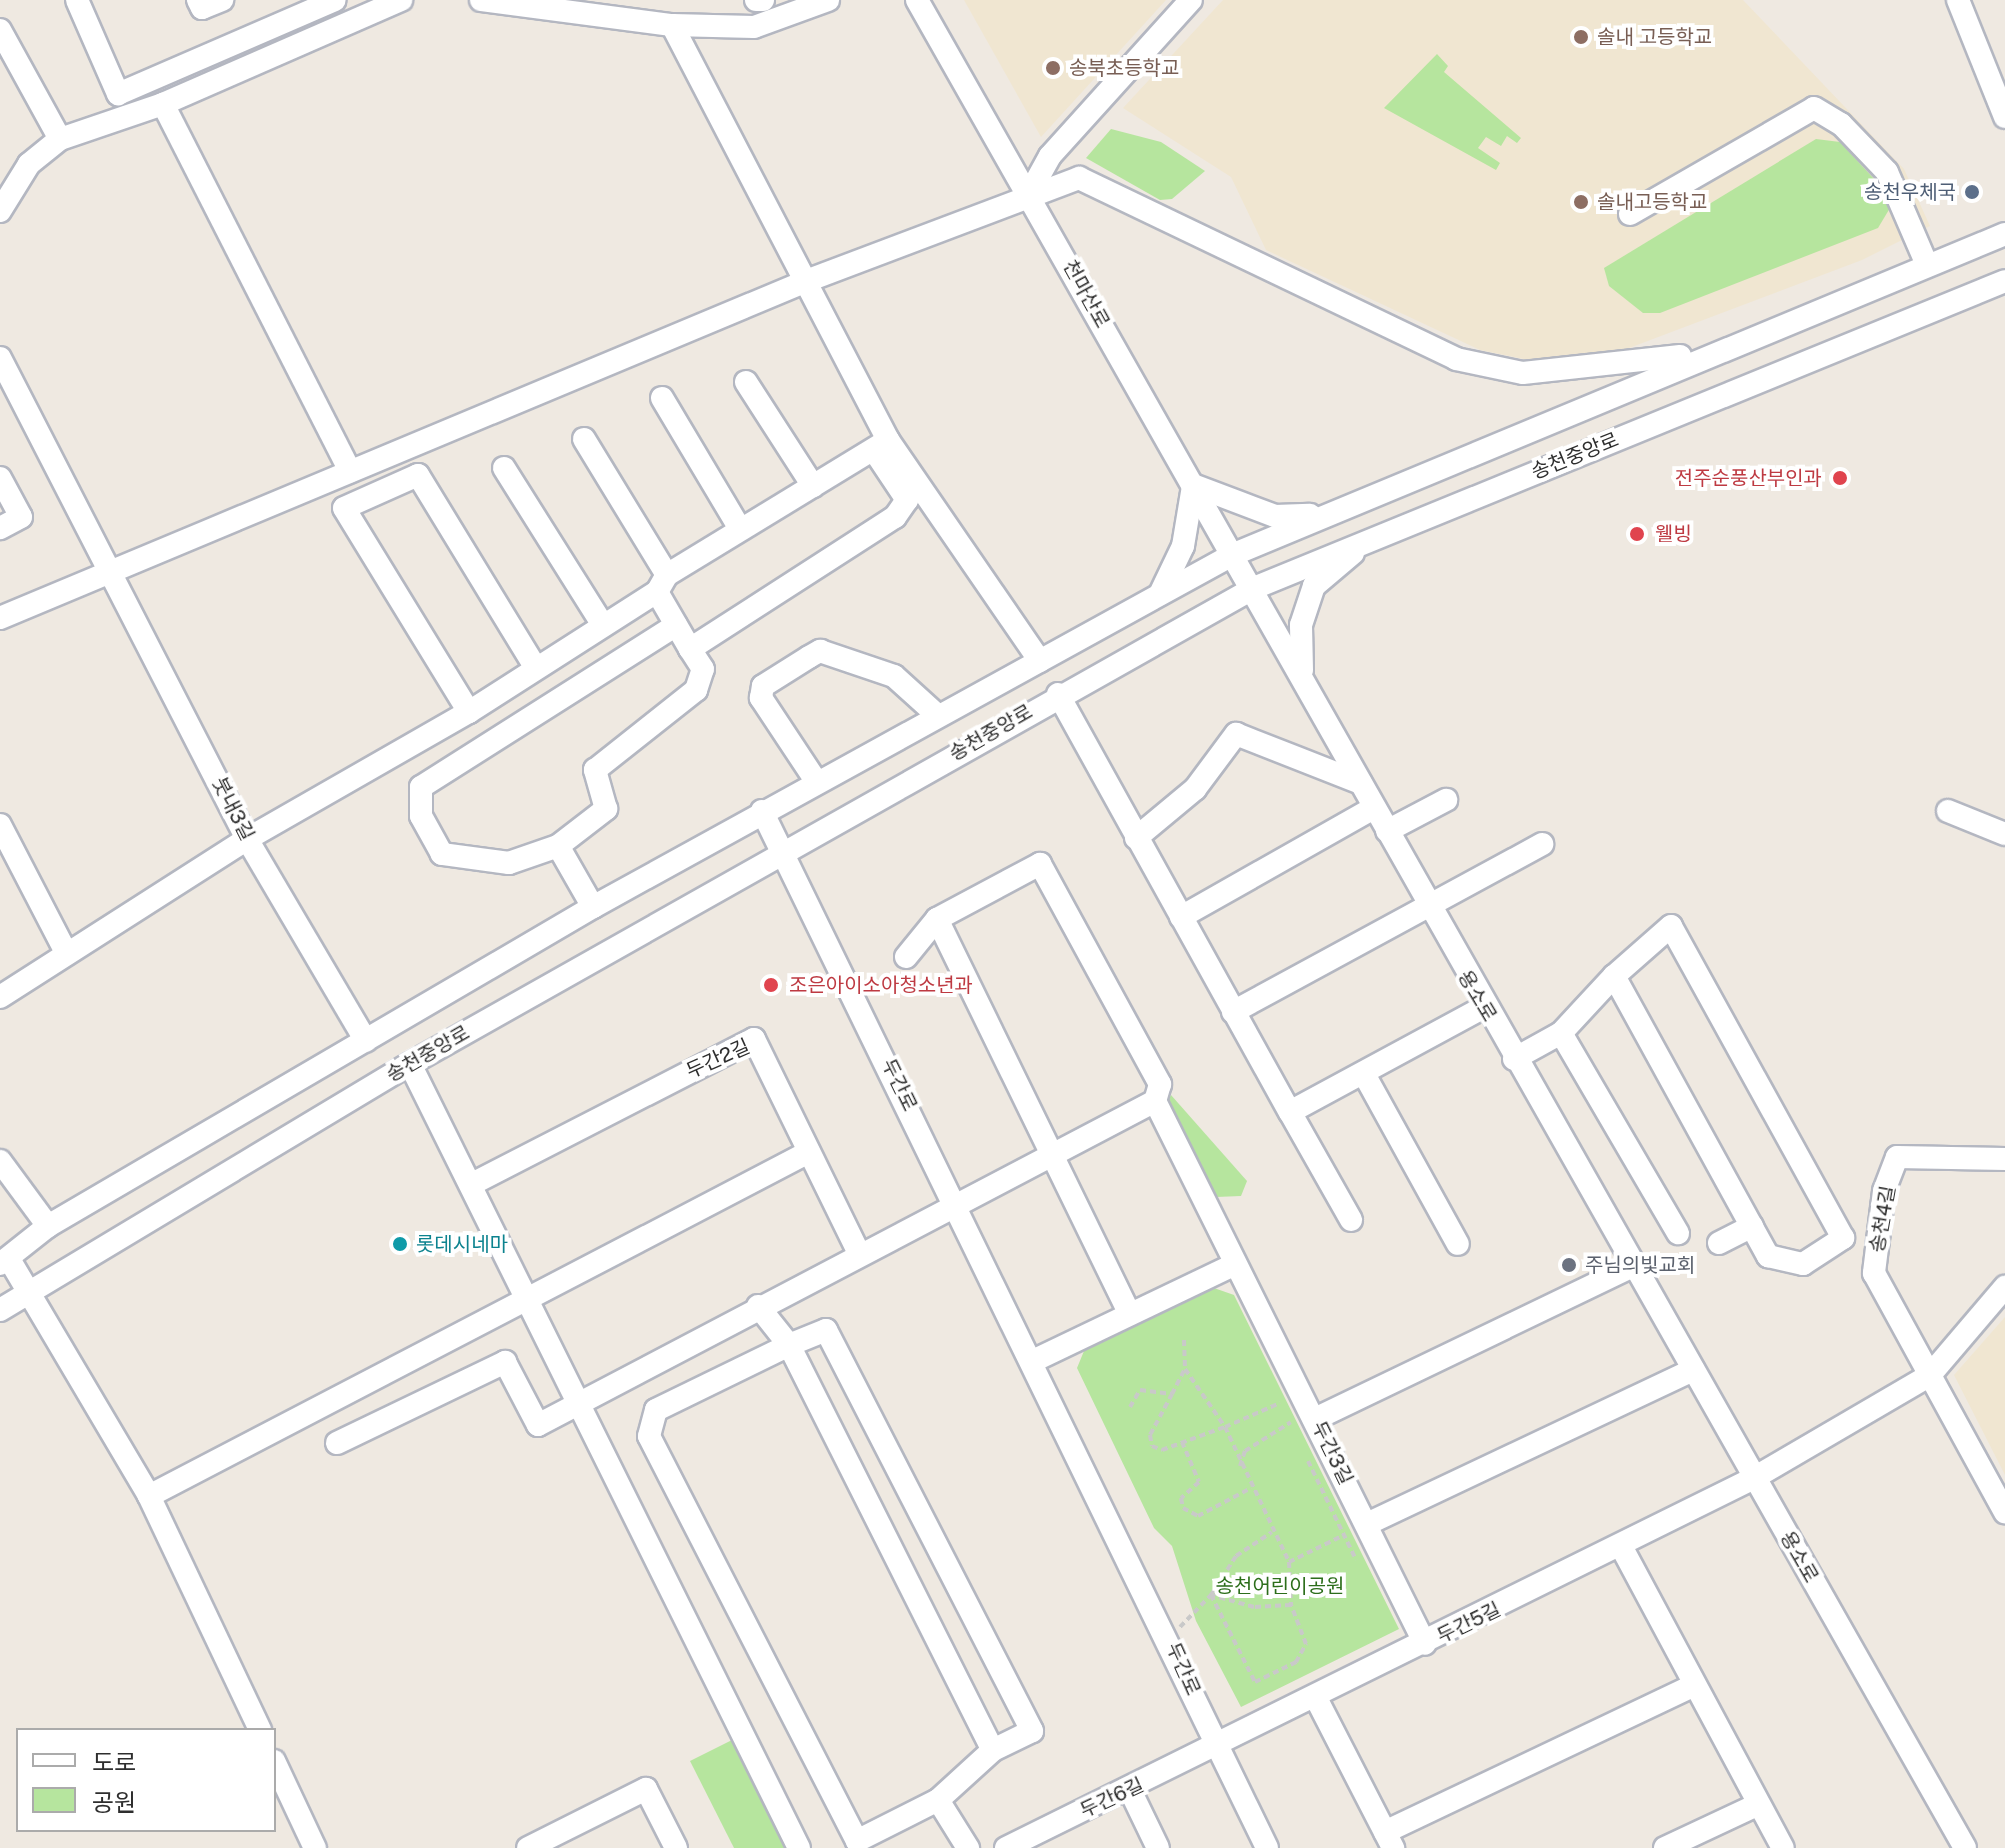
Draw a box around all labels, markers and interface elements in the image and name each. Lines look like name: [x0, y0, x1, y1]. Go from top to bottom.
place label: 솔내 고등학교: [1597, 25, 1712, 49]
marker: 솔내 고등학교: [1572, 28, 1590, 46]
place label: 송북초등학교: [1069, 56, 1179, 80]
marker: 송북초등학교: [1044, 59, 1062, 77]
place label: 송천우체국: [1864, 180, 1956, 204]
marker: 송천우체국: [1963, 183, 1981, 201]
place label: 솔내고등학교: [1597, 190, 1707, 214]
marker: 솔내고등학교: [1572, 193, 1590, 211]
street label: 천마산로: [1058, 256, 1114, 332]
street label: 송천중앙로: [1528, 428, 1622, 484]
place label: 전주순풍산부인과: [1675, 466, 1822, 490]
marker: 전주순풍산부인과: [1829, 467, 1851, 489]
place label: 웰빙: [1655, 522, 1692, 546]
marker: 웰빙: [1626, 523, 1648, 545]
street label: 송천중앙로: [945, 700, 1037, 766]
street label: 붓내3길: [207, 773, 259, 845]
street label: 용소로: [1452, 966, 1502, 1026]
place label: 조은아이소아청소년과: [789, 973, 973, 997]
marker: 조은아이소아청소년과: [760, 974, 782, 996]
street label: 송천중앙로: [382, 1021, 474, 1087]
street label: 두간2길: [682, 1034, 754, 1084]
street label: 두간로: [876, 1055, 922, 1115]
street label: 송천4길: [1865, 1184, 1901, 1254]
place label: 롯데시네마: [416, 1232, 508, 1256]
marker: 롯데시네마: [391, 1235, 409, 1253]
place label: 주님의빛교회: [1585, 1253, 1695, 1277]
marker: 주님의빛교회: [1560, 1256, 1578, 1274]
street label: 두간3길: [1306, 1417, 1358, 1489]
street label: 용소로: [1775, 1527, 1823, 1587]
park label: 송천어린이공원: [1216, 1574, 1344, 1598]
street label: 두간5길: [1433, 1597, 1505, 1649]
street label: 두간로: [1161, 1639, 1205, 1699]
legend: [16, 1728, 276, 1832]
text: 도로: [92, 1748, 136, 1776]
street label: 두간6길: [1076, 1773, 1148, 1823]
text: 공원: [92, 1788, 136, 1816]

